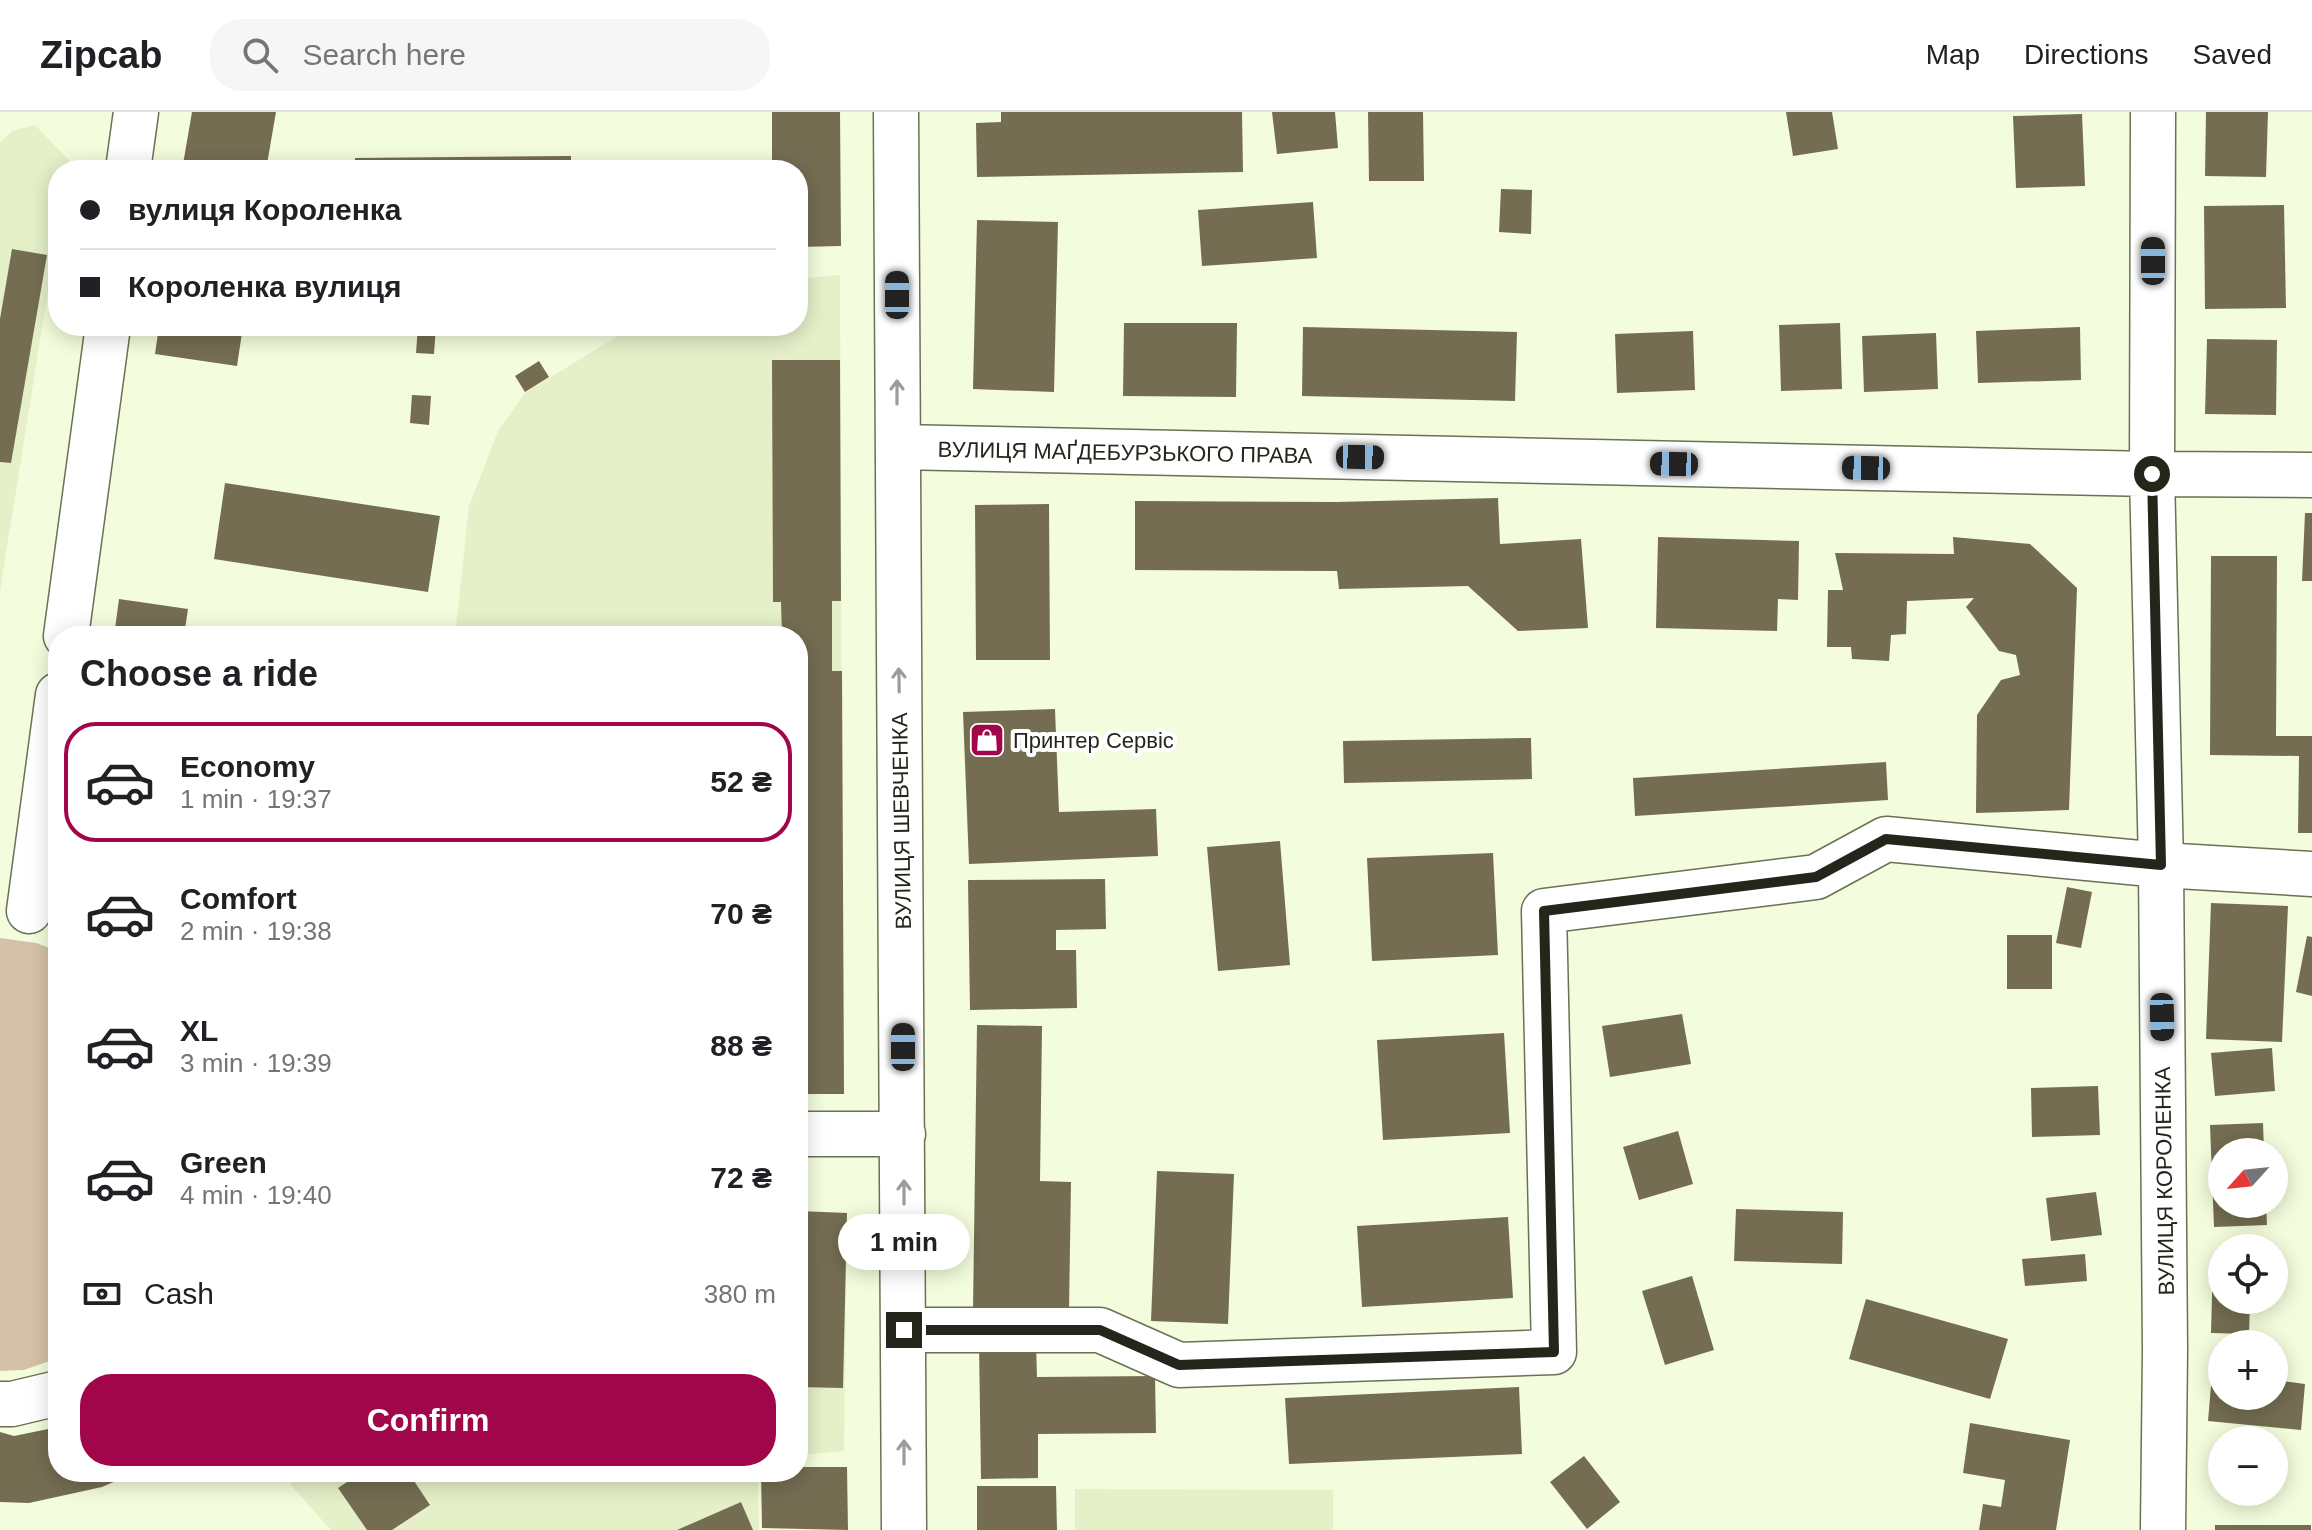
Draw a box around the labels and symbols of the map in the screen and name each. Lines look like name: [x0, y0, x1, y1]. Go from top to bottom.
car: [2141, 237, 2165, 285]
car: [885, 271, 909, 319]
one-way arrow: [889, 379, 905, 406]
street label: ВУЛИЦЯ МАҐДЕБУРЗЬКОГО ПРАВА: [937, 437, 1313, 468]
car: [1336, 445, 1384, 469]
car: [1650, 452, 1698, 476]
car: [1842, 456, 1890, 480]
route start: [2134, 456, 2170, 492]
one-way arrow: [892, 667, 907, 694]
street label: ВУЛИЦЯ ШЕВЧЕНКА: [887, 712, 916, 930]
shop icon: Принтер Сервіс: [968, 721, 1006, 759]
place label: Принтер Сервіс: [1013, 728, 1174, 753]
car: [2150, 993, 2174, 1041]
car: [891, 1023, 915, 1071]
street label: ВУЛИЦЯ КОРОЛЕНКА: [2150, 1066, 2179, 1296]
north arrow: [2208, 1138, 2288, 1218]
one-way arrow: [896, 1179, 912, 1206]
callout: 1 min: [838, 1214, 970, 1270]
route end: [886, 1312, 922, 1348]
one-way arrow: [896, 1439, 912, 1466]

